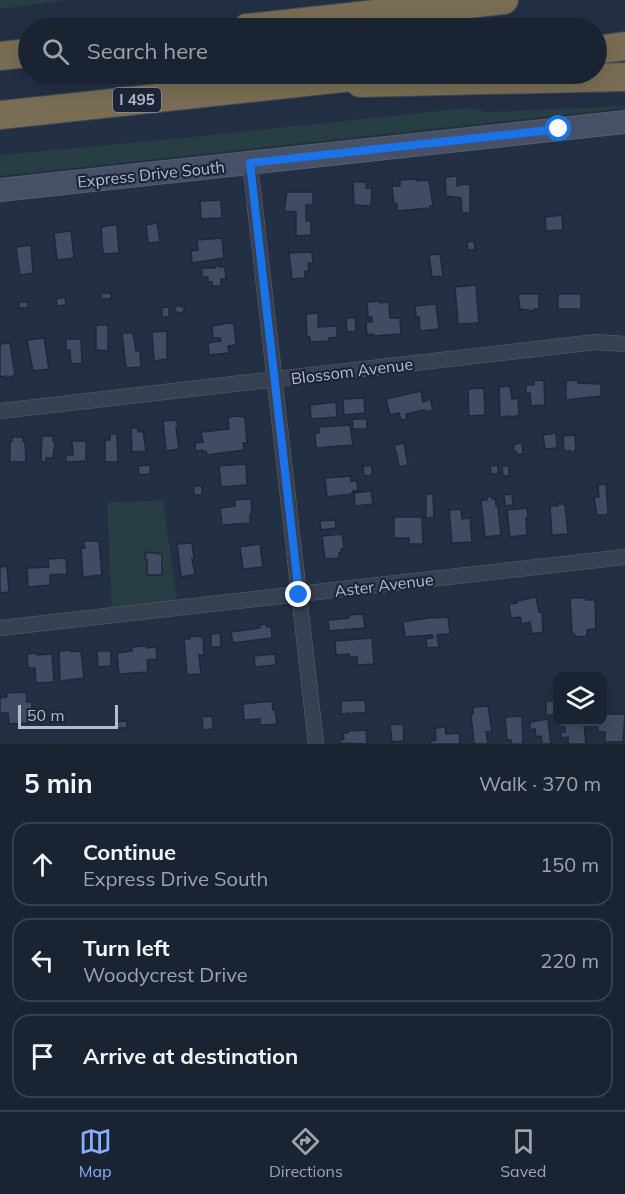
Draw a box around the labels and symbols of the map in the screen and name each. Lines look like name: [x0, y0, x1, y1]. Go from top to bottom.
road number: I 495: [113, 88, 161, 112]
route start: [545, 115, 571, 141]
street label: Express Drive South: [76, 156, 226, 192]
street label: Blossom Avenue: [290, 354, 414, 388]
street label: Aster Avenue: [333, 569, 435, 601]
route end: [285, 581, 311, 607]
scale bar: [18, 702, 118, 730]

